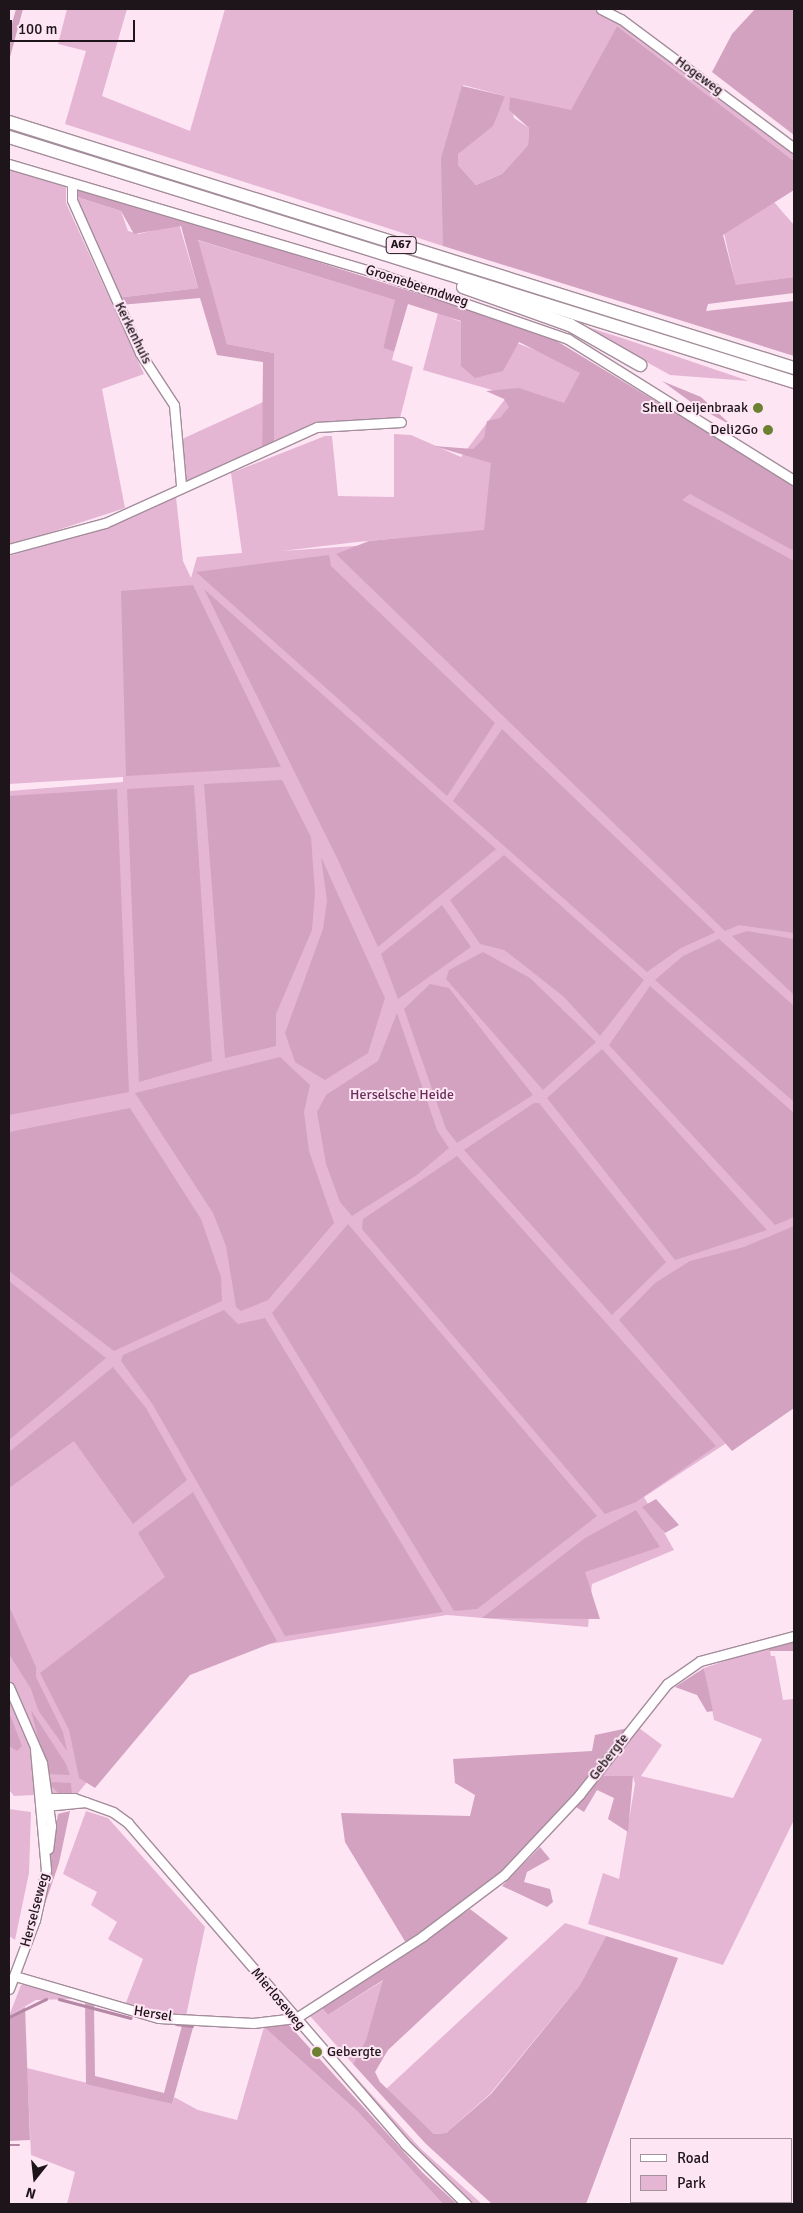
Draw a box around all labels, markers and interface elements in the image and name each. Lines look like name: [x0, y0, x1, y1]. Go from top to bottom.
scale bar: [12, 10, 138, 42]
text: 100 m: [18, 20, 58, 38]
street label: Hogeweg: [672, 53, 726, 99]
road number: A67: [385, 236, 417, 254]
street label: Groenebeemdweg: [363, 261, 471, 311]
street label: Kerkenhuis: [111, 299, 155, 367]
place label: Shell Oeijenbraak: [642, 400, 748, 416]
marker: Shell Oeijenbraak: [752, 402, 764, 414]
place label: Deli2Go: [710, 422, 758, 438]
marker: Deli2Go: [762, 424, 774, 436]
park label: Herselsche Heide: [350, 1087, 454, 1103]
street label: Gebergte: [586, 1730, 632, 1784]
street label: Herselseweg: [17, 1871, 53, 1949]
street label: Mierloseweg: [247, 1965, 309, 2033]
street label: Hersel: [133, 2003, 173, 2025]
place label: Gebergte: [327, 2044, 382, 2060]
marker: Gebergte: [311, 2046, 323, 2058]
legend: [630, 2138, 793, 2203]
text: Road: [677, 2149, 709, 2167]
north arrow: [10, 2153, 60, 2203]
text: Park: [677, 2174, 706, 2192]
text: N: [24, 2183, 38, 2202]

